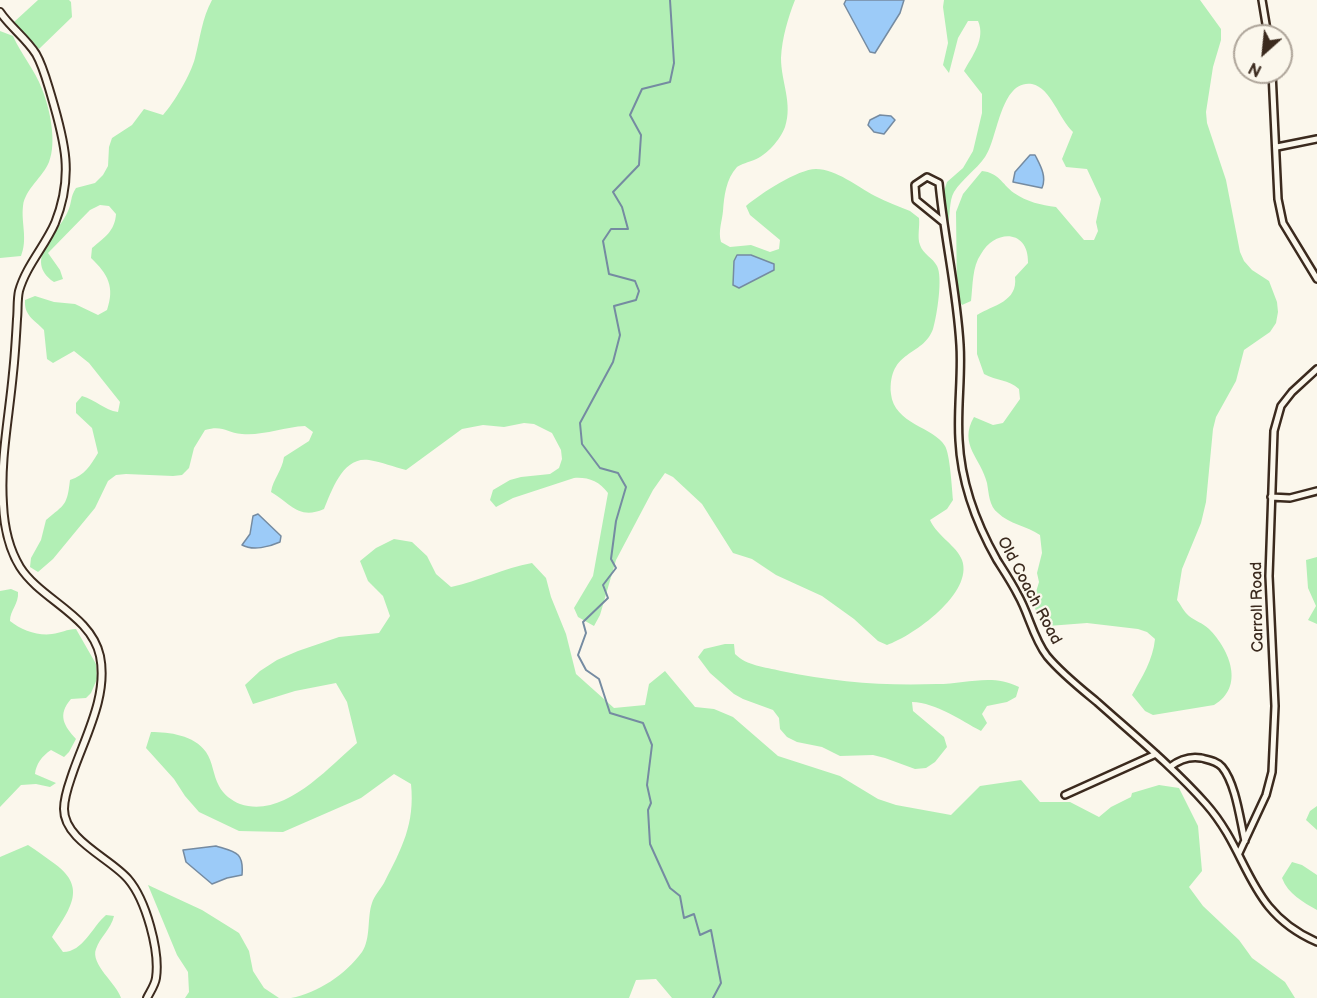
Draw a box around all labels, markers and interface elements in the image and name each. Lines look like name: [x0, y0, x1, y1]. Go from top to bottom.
north arrow: [1233, 24, 1293, 84]
text: N: [1246, 58, 1265, 80]
street label: Old Coach Road: [993, 534, 1065, 648]
street label: Carroll Road: [1248, 561, 1268, 653]

